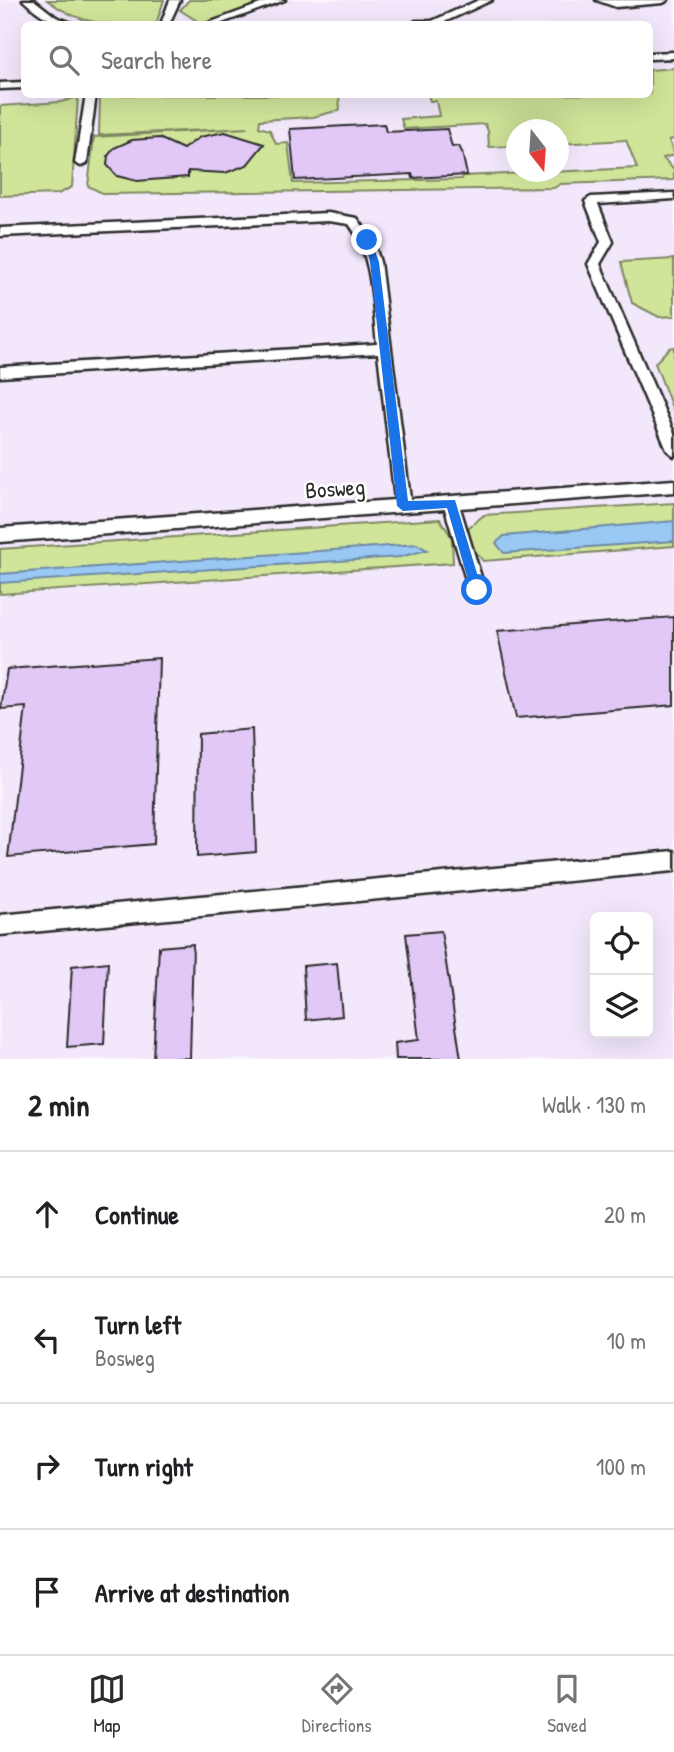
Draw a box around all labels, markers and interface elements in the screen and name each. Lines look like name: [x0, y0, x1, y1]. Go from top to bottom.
search box: [21, 21, 653, 98]
icon: search: [45, 41, 83, 79]
text: Search here: [101, 42, 212, 77]
north arrow: [506, 119, 569, 182]
route end: [351, 224, 382, 255]
street label: Bosweg: [304, 470, 366, 506]
route start: [461, 574, 492, 605]
map controls: [590, 912, 653, 1038]
button: locate: [590, 912, 653, 975]
button: layers: [590, 975, 653, 1038]
text: 2 min: [28, 1085, 90, 1125]
text: Walk · 130 m: [542, 1089, 646, 1120]
icon: ahead: [28, 1195, 66, 1233]
text: Continue: [95, 1197, 179, 1232]
text: 20 m: [604, 1199, 646, 1230]
text: Turn left: [95, 1307, 181, 1342]
icon: left: [28, 1321, 66, 1359]
text: 10 m: [606, 1325, 646, 1356]
text: Bosweg: [95, 1342, 155, 1373]
icon: right: [28, 1447, 66, 1485]
text: Turn right: [95, 1449, 193, 1484]
text: 100 m: [596, 1451, 646, 1482]
icon: arrive: [28, 1573, 66, 1611]
text: Arrive at destination: [95, 1575, 290, 1610]
tab: Map: [88, 1670, 126, 1738]
tab: Directions: [302, 1670, 372, 1738]
tab: Saved: [547, 1670, 586, 1738]

